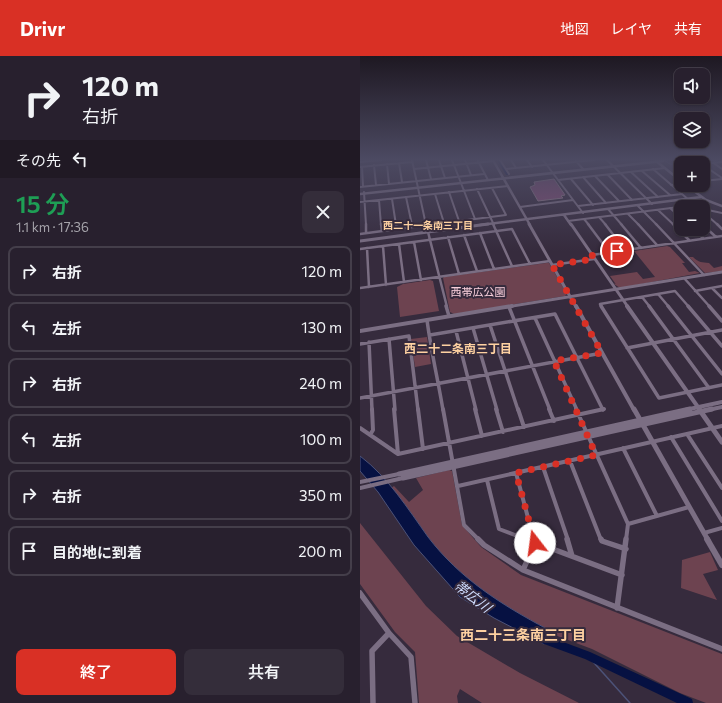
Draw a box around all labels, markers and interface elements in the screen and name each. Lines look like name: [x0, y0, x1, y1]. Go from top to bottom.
text: Drivr: [20, 17, 65, 40]
text: 地図: [560, 20, 588, 37]
text: レイヤ: [610, 20, 652, 37]
text: 共有: [674, 20, 702, 37]
text: 120 m: [82, 68, 159, 102]
map controls: [674, 68, 710, 236]
button: sound: [674, 68, 710, 104]
icon: right: [16, 72, 68, 124]
text: 右折: [82, 105, 118, 127]
button: layers: [674, 112, 710, 148]
icon: left: [69, 148, 91, 170]
text: その先: [16, 151, 61, 169]
button: +: [674, 156, 710, 192]
text: 15 分: [16, 189, 69, 218]
button: close: [302, 191, 344, 233]
button: −: [674, 200, 710, 236]
text: 1.1 km · 17:36: [16, 219, 89, 235]
district label: 西二十一条南三丁目: [383, 219, 473, 231]
pin: [600, 234, 634, 268]
icon: arrive: [606, 240, 628, 262]
icon: right: [18, 260, 40, 282]
text: 120 m: [302, 262, 342, 280]
text: 右折: [52, 263, 82, 281]
park label: 西帯広公園: [451, 285, 506, 298]
icon: left: [18, 316, 40, 338]
text: 130 m: [301, 318, 342, 336]
text: 左折: [52, 319, 82, 337]
district label: 西二十二条南三丁目: [404, 341, 512, 355]
icon: right: [18, 372, 40, 394]
text: 240 m: [299, 374, 342, 392]
text: 右折: [52, 375, 82, 393]
icon: left: [18, 428, 40, 450]
text: 100 m: [300, 430, 342, 448]
text: 左折: [52, 431, 82, 449]
icon: right: [18, 484, 40, 506]
text: 350 m: [299, 486, 342, 504]
text: 右折: [52, 487, 82, 505]
position arrow: [514, 522, 556, 564]
icon: arrive: [18, 540, 40, 562]
text: 200 m: [298, 542, 342, 560]
text: 目的地に到着: [52, 543, 142, 561]
water label: 帯広川: [451, 576, 496, 617]
district label: 西二十三条南三丁目: [460, 626, 586, 643]
button: 終了: [16, 649, 176, 695]
button: 共有: [184, 649, 344, 695]

